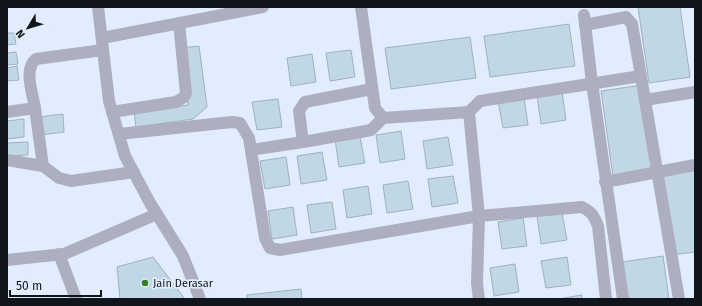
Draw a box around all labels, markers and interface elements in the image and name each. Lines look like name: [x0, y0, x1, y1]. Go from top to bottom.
north arrow: [8, 8, 48, 48]
text: N: [13, 27, 28, 41]
scale bar: [10, 272, 101, 298]
place label: Jain Derasar: [153, 277, 214, 290]
marker: Jain Derasar: [140, 278, 150, 288]
text: 50 m: [16, 279, 42, 293]

